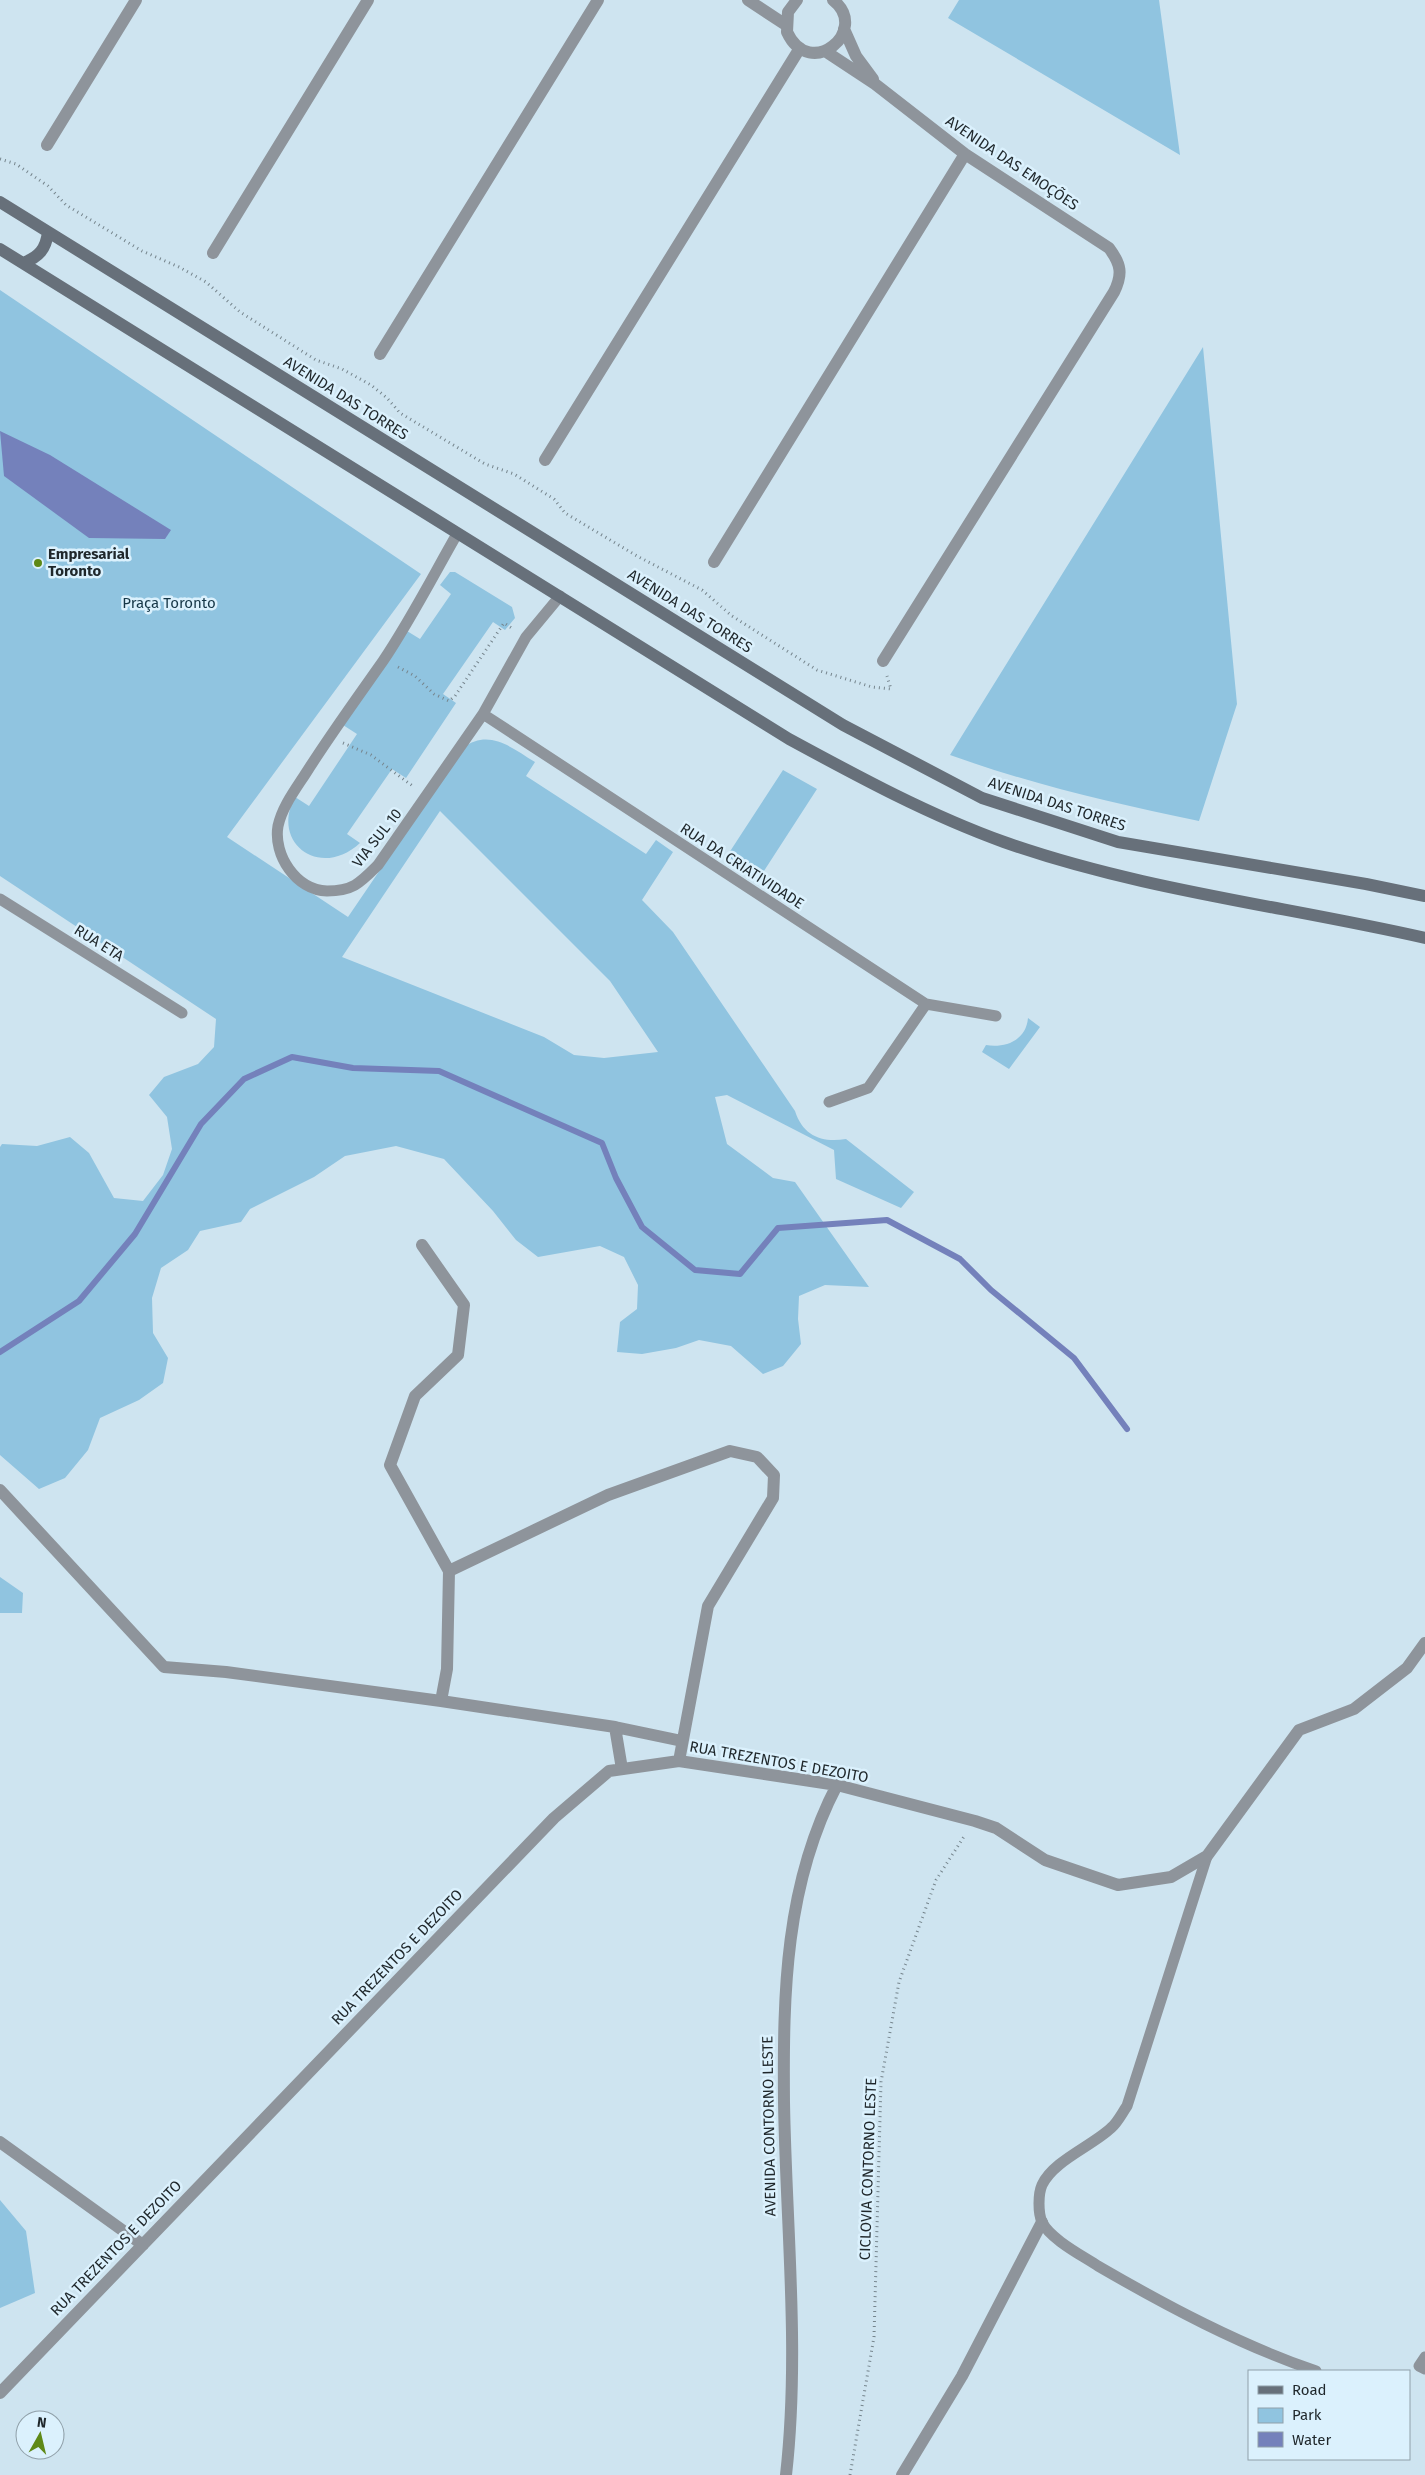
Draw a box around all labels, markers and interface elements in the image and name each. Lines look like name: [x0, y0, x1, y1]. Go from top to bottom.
street label: AVENIDA DAS EMOÇÕES: [942, 112, 1082, 214]
street label: AVENIDA DAS TORRES: [280, 352, 412, 444]
place label: Empresarial Toronto: [48, 545, 130, 580]
marker: Empresarial Toronto: [32, 557, 44, 569]
street label: AVENIDA DAS TORRES: [624, 565, 756, 657]
park label: Praça Toronto: [122, 594, 216, 612]
street label: AVENIDA DAS TORRES: [986, 773, 1128, 835]
street label: VIA SUL 10: [348, 805, 406, 871]
street label: RUA DA CRIATIVIDADE: [677, 819, 807, 913]
street label: RUA ETA: [71, 921, 127, 965]
street label: RUA TREZENTOS E DEZOITO: [688, 1737, 870, 1787]
street label: RUA TREZENTOS E DEZOITO: [328, 1886, 466, 2028]
street label: AVENIDA CONTORNO LESTE: [758, 2036, 780, 2216]
street label: CICLOVIA CONTORNO LESTE: [856, 2077, 880, 2261]
street label: RUA TREZENTOS E DEZOITO: [47, 2177, 185, 2319]
legend: [1248, 2370, 1410, 2460]
text: Road: [1292, 2381, 1327, 2399]
text: Park: [1292, 2406, 1322, 2424]
north arrow: [15, 2410, 65, 2460]
text: N: [36, 2414, 48, 2432]
text: Water: [1292, 2431, 1331, 2449]

